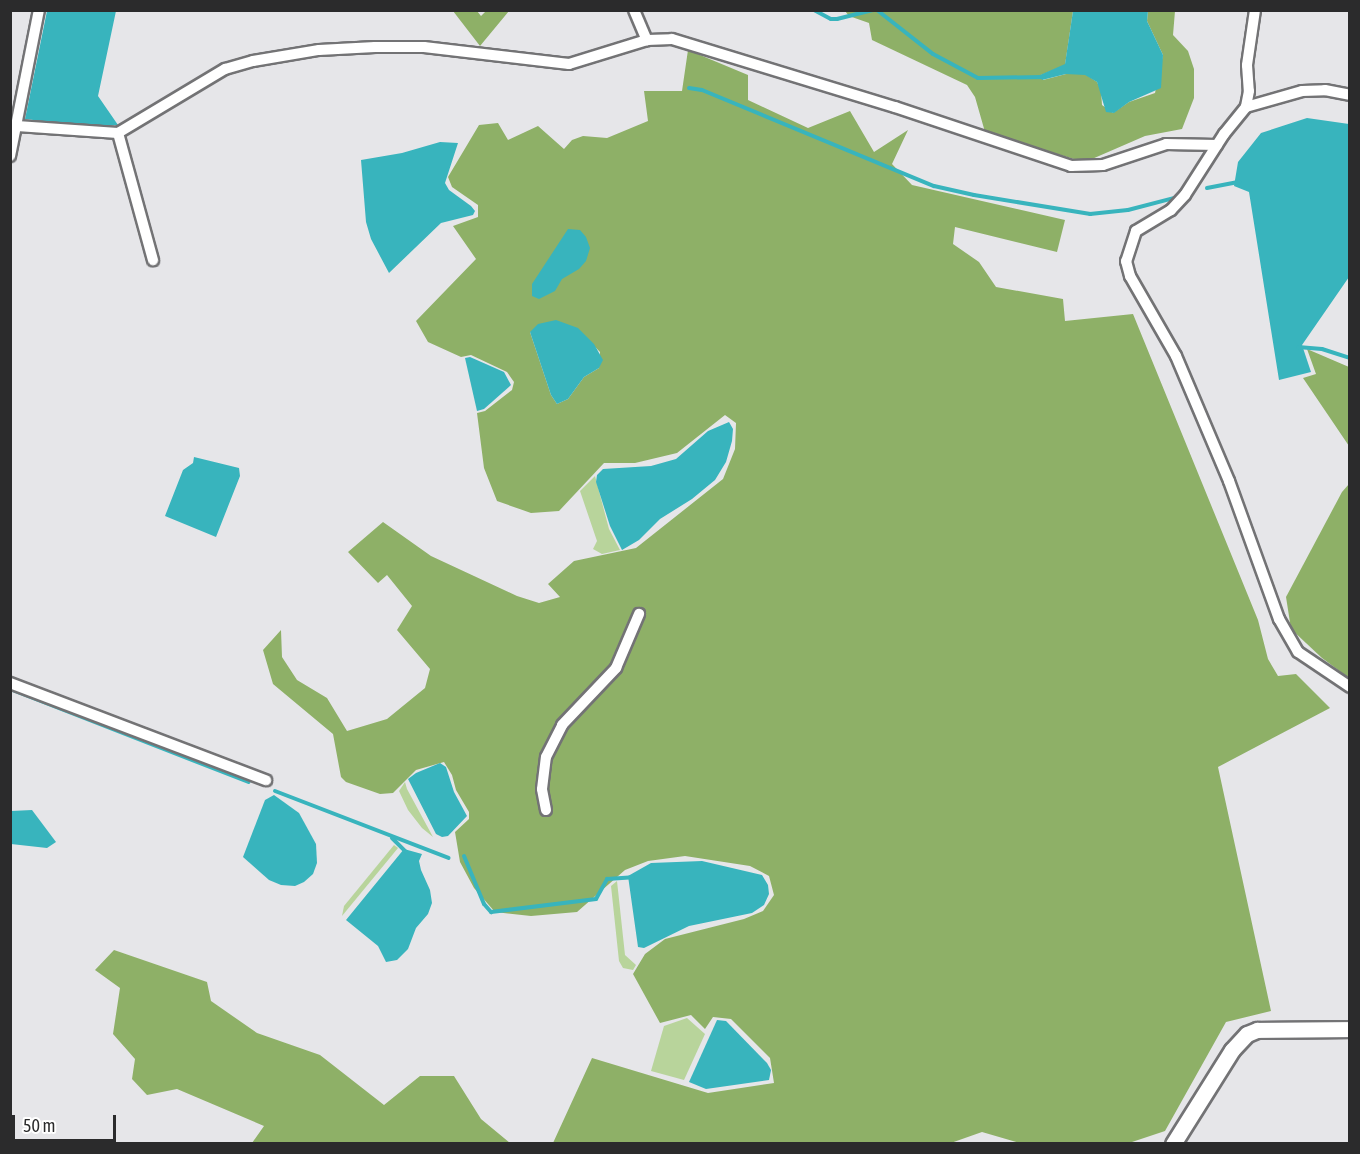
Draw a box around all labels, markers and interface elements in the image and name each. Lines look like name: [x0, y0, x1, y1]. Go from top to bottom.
scale bar: [15, 1103, 118, 1141]
text: 50 m: [23, 1115, 55, 1136]

